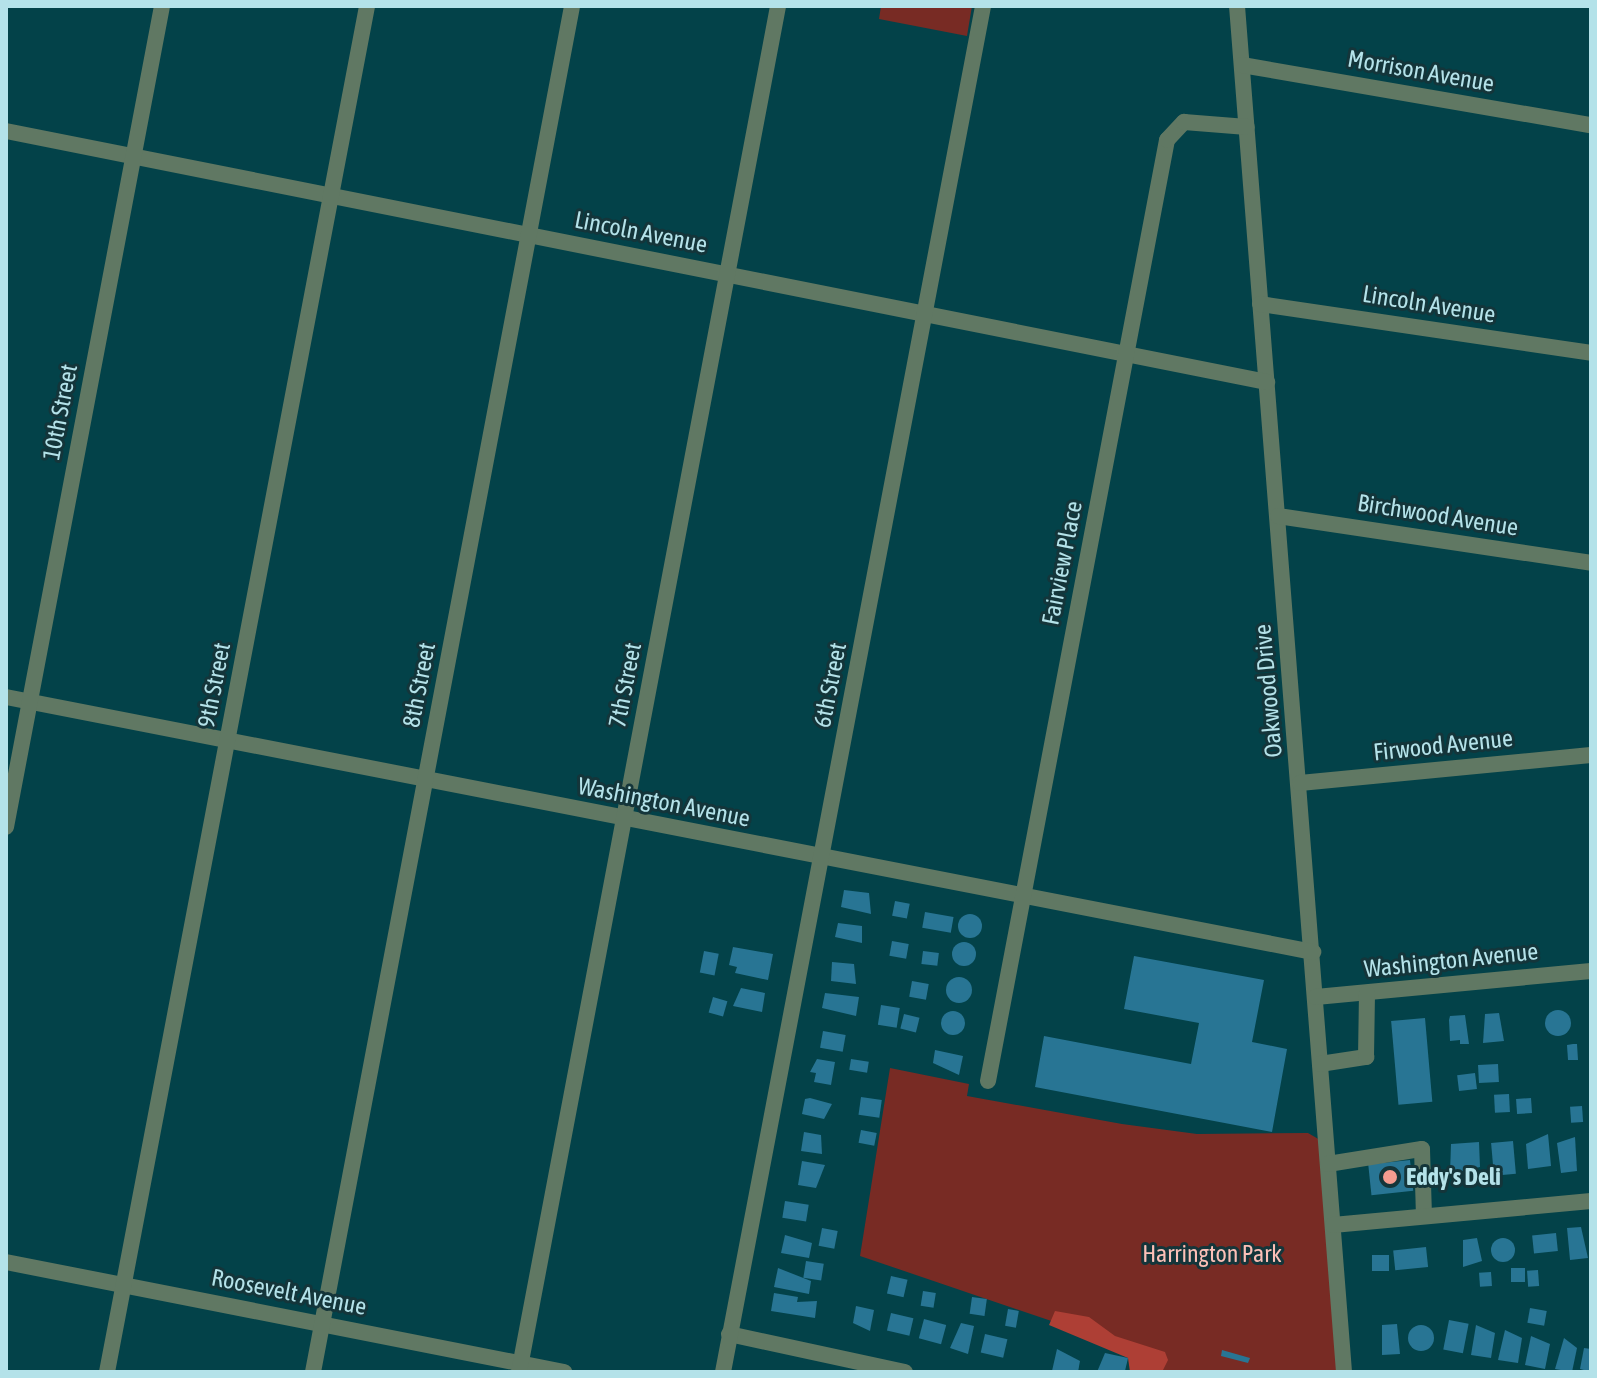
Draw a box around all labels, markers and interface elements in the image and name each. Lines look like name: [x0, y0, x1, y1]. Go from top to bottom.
street label: Morrison Avenue: [1346, 44, 1496, 98]
street label: Lincoln Avenue: [572, 205, 710, 259]
street label: Lincoln Avenue: [1360, 279, 1498, 329]
street label: 10th Street: [37, 362, 83, 462]
street label: Birchwood Avenue: [1356, 488, 1520, 542]
street label: Fairview Place: [1036, 499, 1088, 627]
street label: Oakwood Drive: [1248, 623, 1288, 759]
street label: 9th Street: [192, 640, 236, 730]
street label: 8th Street: [397, 640, 441, 730]
street label: 7th Street: [603, 640, 647, 730]
street label: 6th Street: [808, 640, 852, 730]
street label: Firwood Avenue: [1372, 723, 1514, 767]
street label: Washington Avenue: [575, 771, 753, 833]
street label: Washington Avenue: [1363, 937, 1539, 983]
place label: Eddy's Deli: [1406, 1163, 1501, 1191]
marker: Eddy's Deli: [1381, 1168, 1399, 1186]
park label: Harrington Park: [1142, 1240, 1282, 1268]
street label: Roosevelt Avenue: [209, 1263, 369, 1321]

